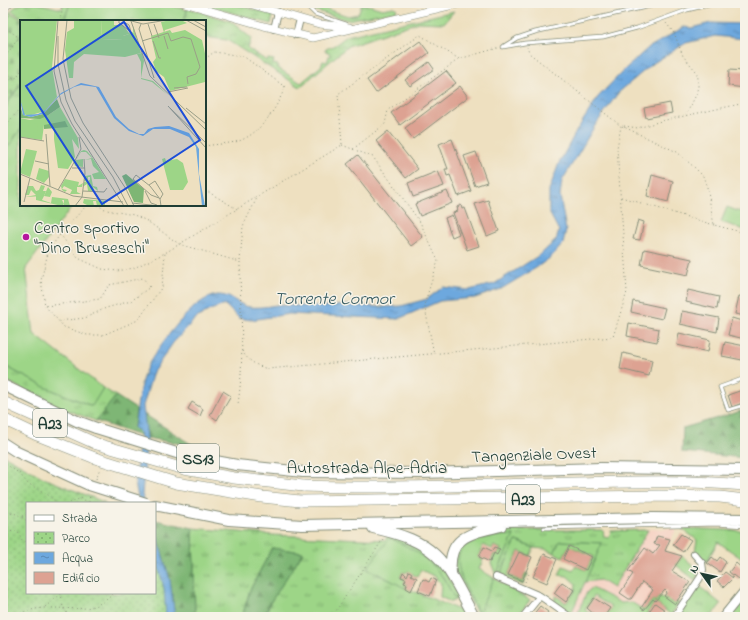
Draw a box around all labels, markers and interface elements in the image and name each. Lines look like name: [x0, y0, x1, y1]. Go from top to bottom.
inset map: [20, 20, 206, 206]
place label: Centro sportivo "Dino Bruseschi": [34, 216, 149, 261]
marker: Centro sportivo "Dino Bruseschi": [21, 232, 31, 242]
water label: Torrente Cormor: [274, 287, 396, 313]
road number: A23: [33, 409, 67, 437]
street label: Tangenziale Ovest: [471, 441, 597, 472]
road number: SS13: [177, 444, 219, 472]
street label: Autostrada Alpe-Adria: [287, 456, 447, 481]
road number: A23: [506, 485, 540, 513]
legend: [26, 502, 156, 594]
text: Strada: [62, 510, 97, 528]
text: Parco: [62, 530, 90, 548]
text: Acqua: [62, 550, 93, 568]
north arrow: [682, 554, 722, 594]
text: N: [686, 562, 703, 577]
text: Edificio: [62, 570, 100, 588]

